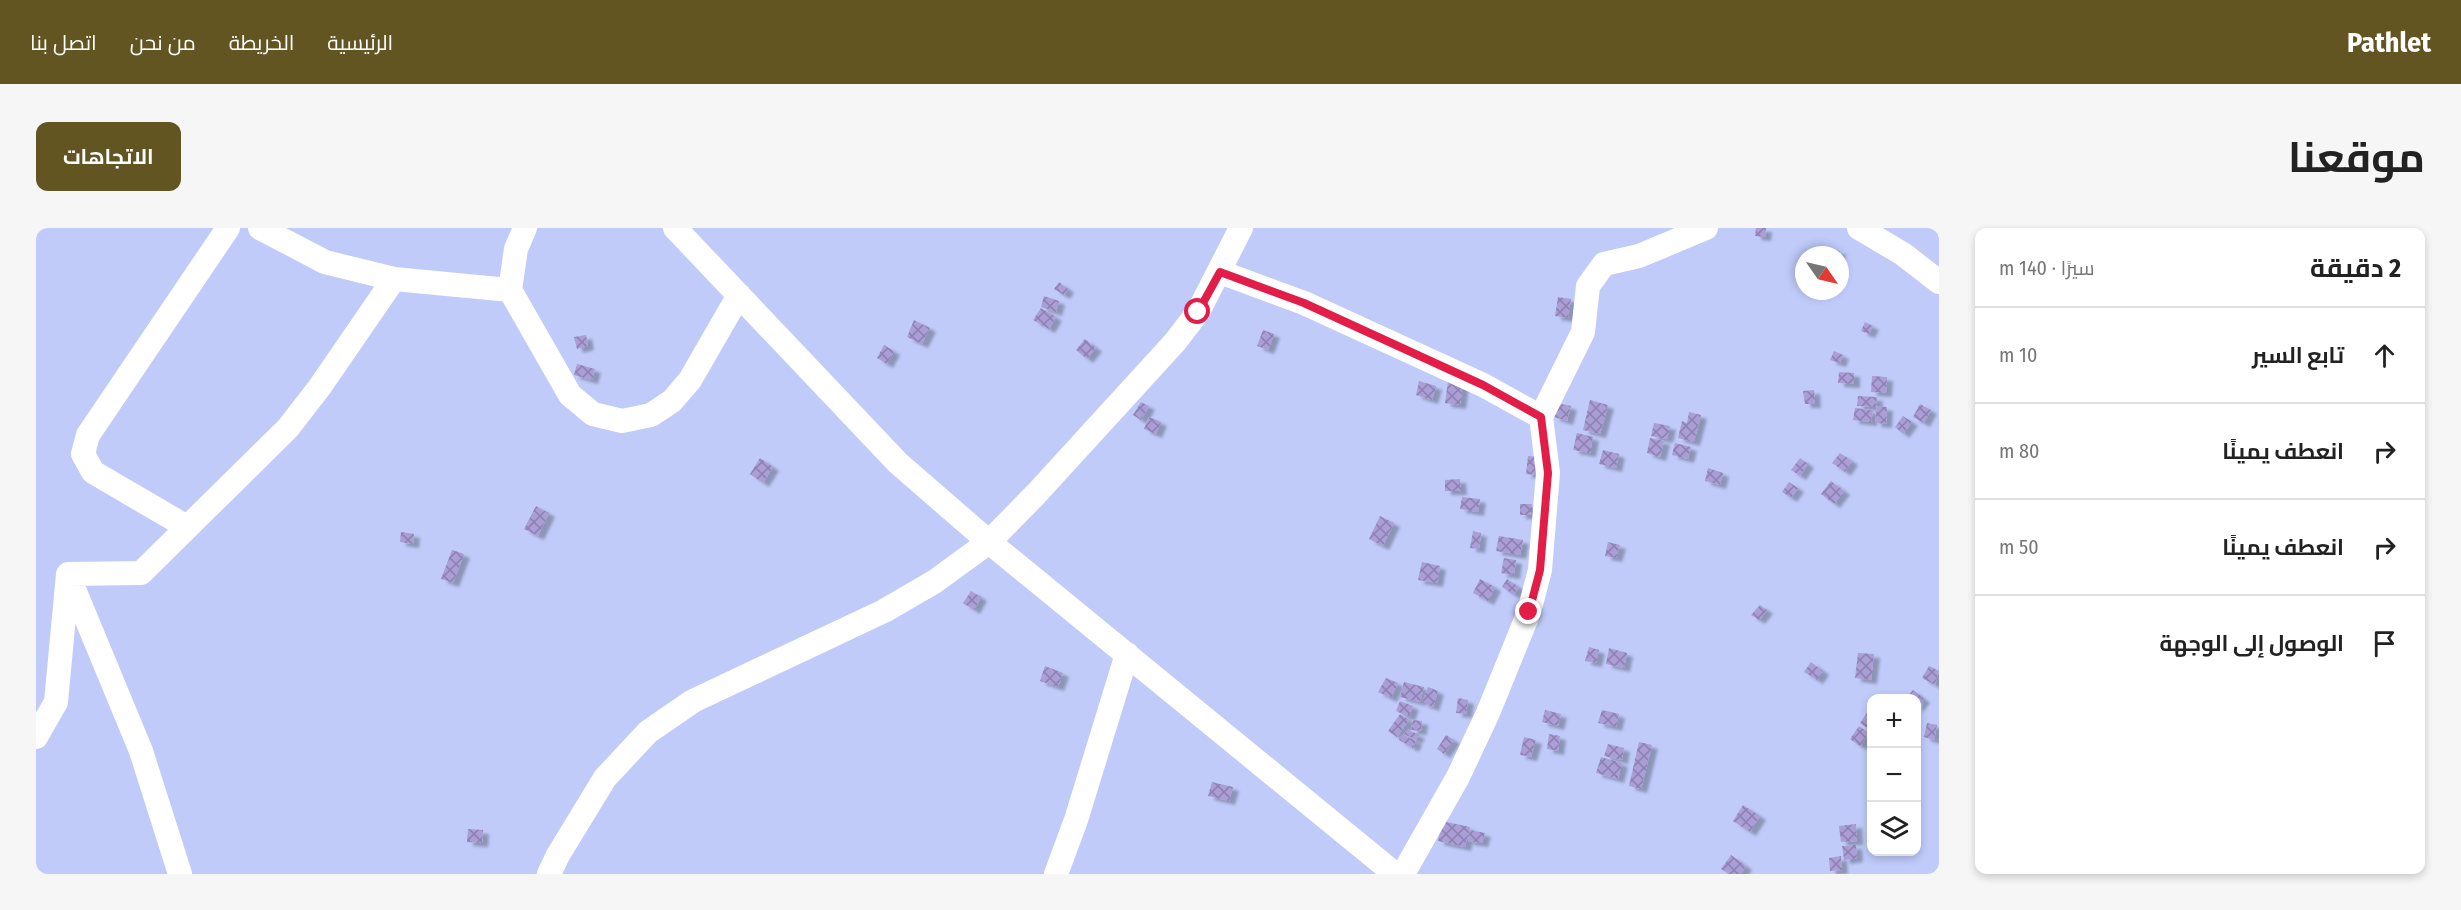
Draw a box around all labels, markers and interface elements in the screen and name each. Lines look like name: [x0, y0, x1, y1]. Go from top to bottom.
text: Pathlet: [2347, 26, 2431, 59]
text: اتصل بنا: [30, 30, 97, 56]
text: من نحن: [130, 30, 196, 56]
text: الخريطة: [229, 30, 294, 56]
text: الرئيسية: [327, 30, 393, 56]
button: الاتجاهات: [36, 122, 181, 191]
text: موقعنا: [2288, 133, 2425, 183]
north arrow: [1795, 246, 1849, 300]
text: 2 دقيقة: [2310, 253, 2401, 284]
text: سيرًا · 140 m: [1999, 256, 2094, 280]
route start: [1184, 298, 1210, 324]
icon: ahead: [2368, 339, 2401, 372]
text: تابع السير: [2252, 342, 2344, 369]
text: 10 m: [1999, 343, 2037, 367]
icon: right: [2368, 435, 2401, 468]
text: انعطف يمينًا: [2222, 438, 2344, 465]
text: 80 m: [1999, 439, 2040, 463]
icon: right: [2368, 531, 2401, 564]
text: انعطف يمينًا: [2222, 534, 2344, 561]
text: 50 m: [1999, 535, 2039, 559]
route end: [1515, 598, 1541, 624]
icon: arrive: [2368, 627, 2401, 660]
text: الوصول إلى الوجهة: [2160, 630, 2344, 657]
map controls: [1867, 694, 1921, 856]
button: +: [1867, 694, 1921, 748]
button: −: [1867, 748, 1921, 802]
button: layers: [1867, 802, 1921, 856]

